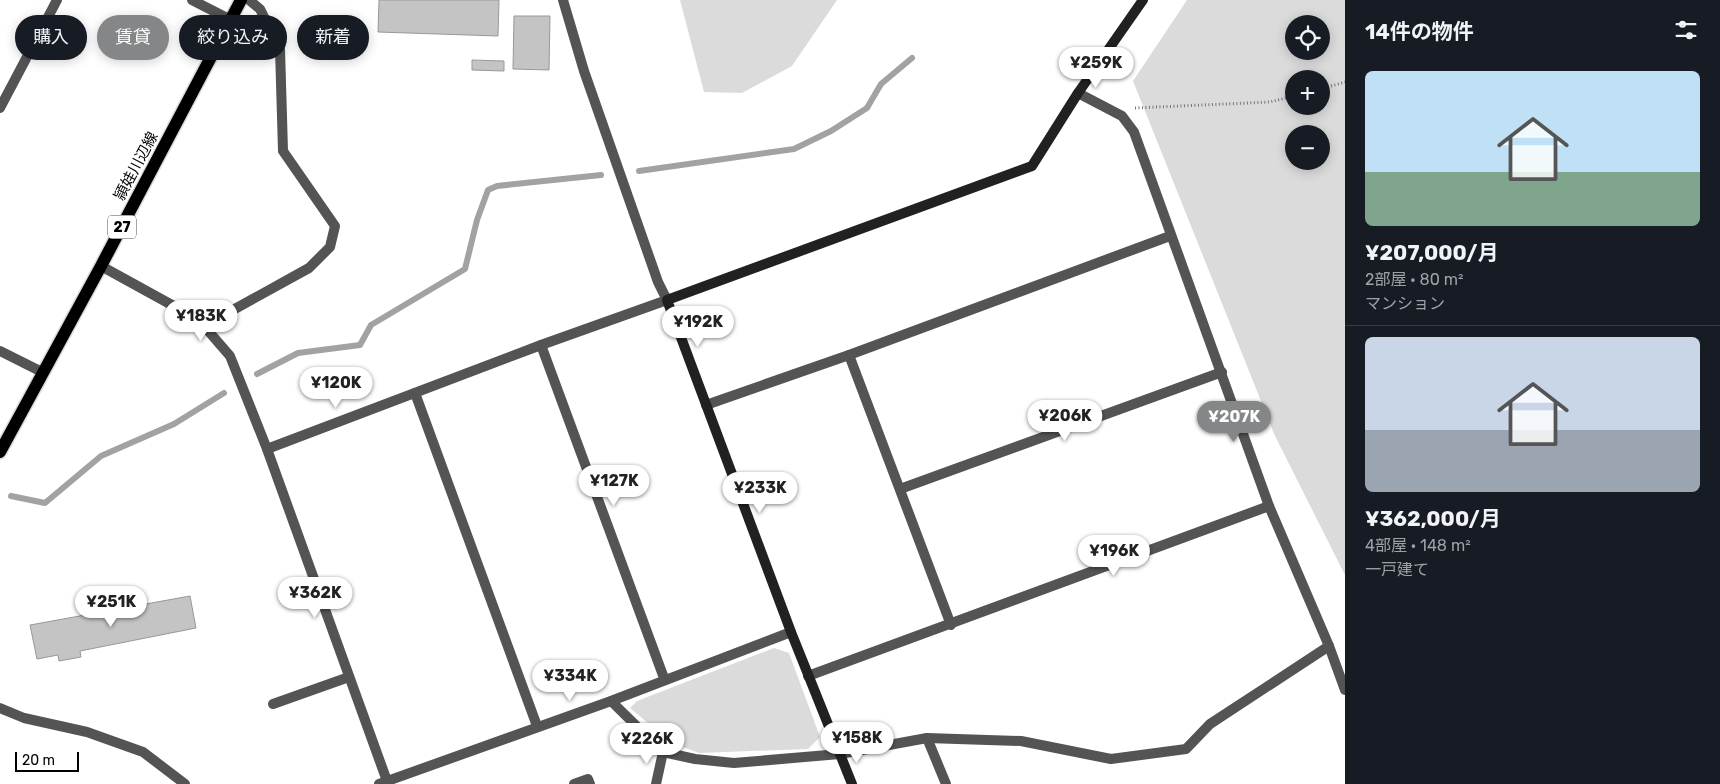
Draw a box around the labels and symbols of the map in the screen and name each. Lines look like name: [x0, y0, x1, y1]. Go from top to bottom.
pin: ¥259K: [1061, 46, 1131, 89]
street label: 頴娃川辺線: [110, 129, 162, 203]
road number: 27: [108, 216, 136, 238]
pin: ¥183K: [166, 300, 236, 342]
pin: ¥192K: [663, 306, 733, 348]
pin: ¥120K: [301, 366, 371, 409]
pin: ¥206K: [1030, 400, 1100, 442]
pin: ¥207K: [1199, 400, 1269, 443]
pin: ¥127K: [579, 464, 649, 507]
pin: ¥233K: [725, 472, 795, 514]
pin: ¥196K: [1079, 534, 1149, 577]
pin: ¥362K: [280, 576, 350, 619]
pin: ¥251K: [76, 586, 146, 628]
pin: ¥334K: [535, 660, 605, 702]
pin: ¥226K: [612, 722, 682, 765]
pin: ¥158K: [822, 722, 892, 764]
scale bar: [15, 749, 79, 772]

